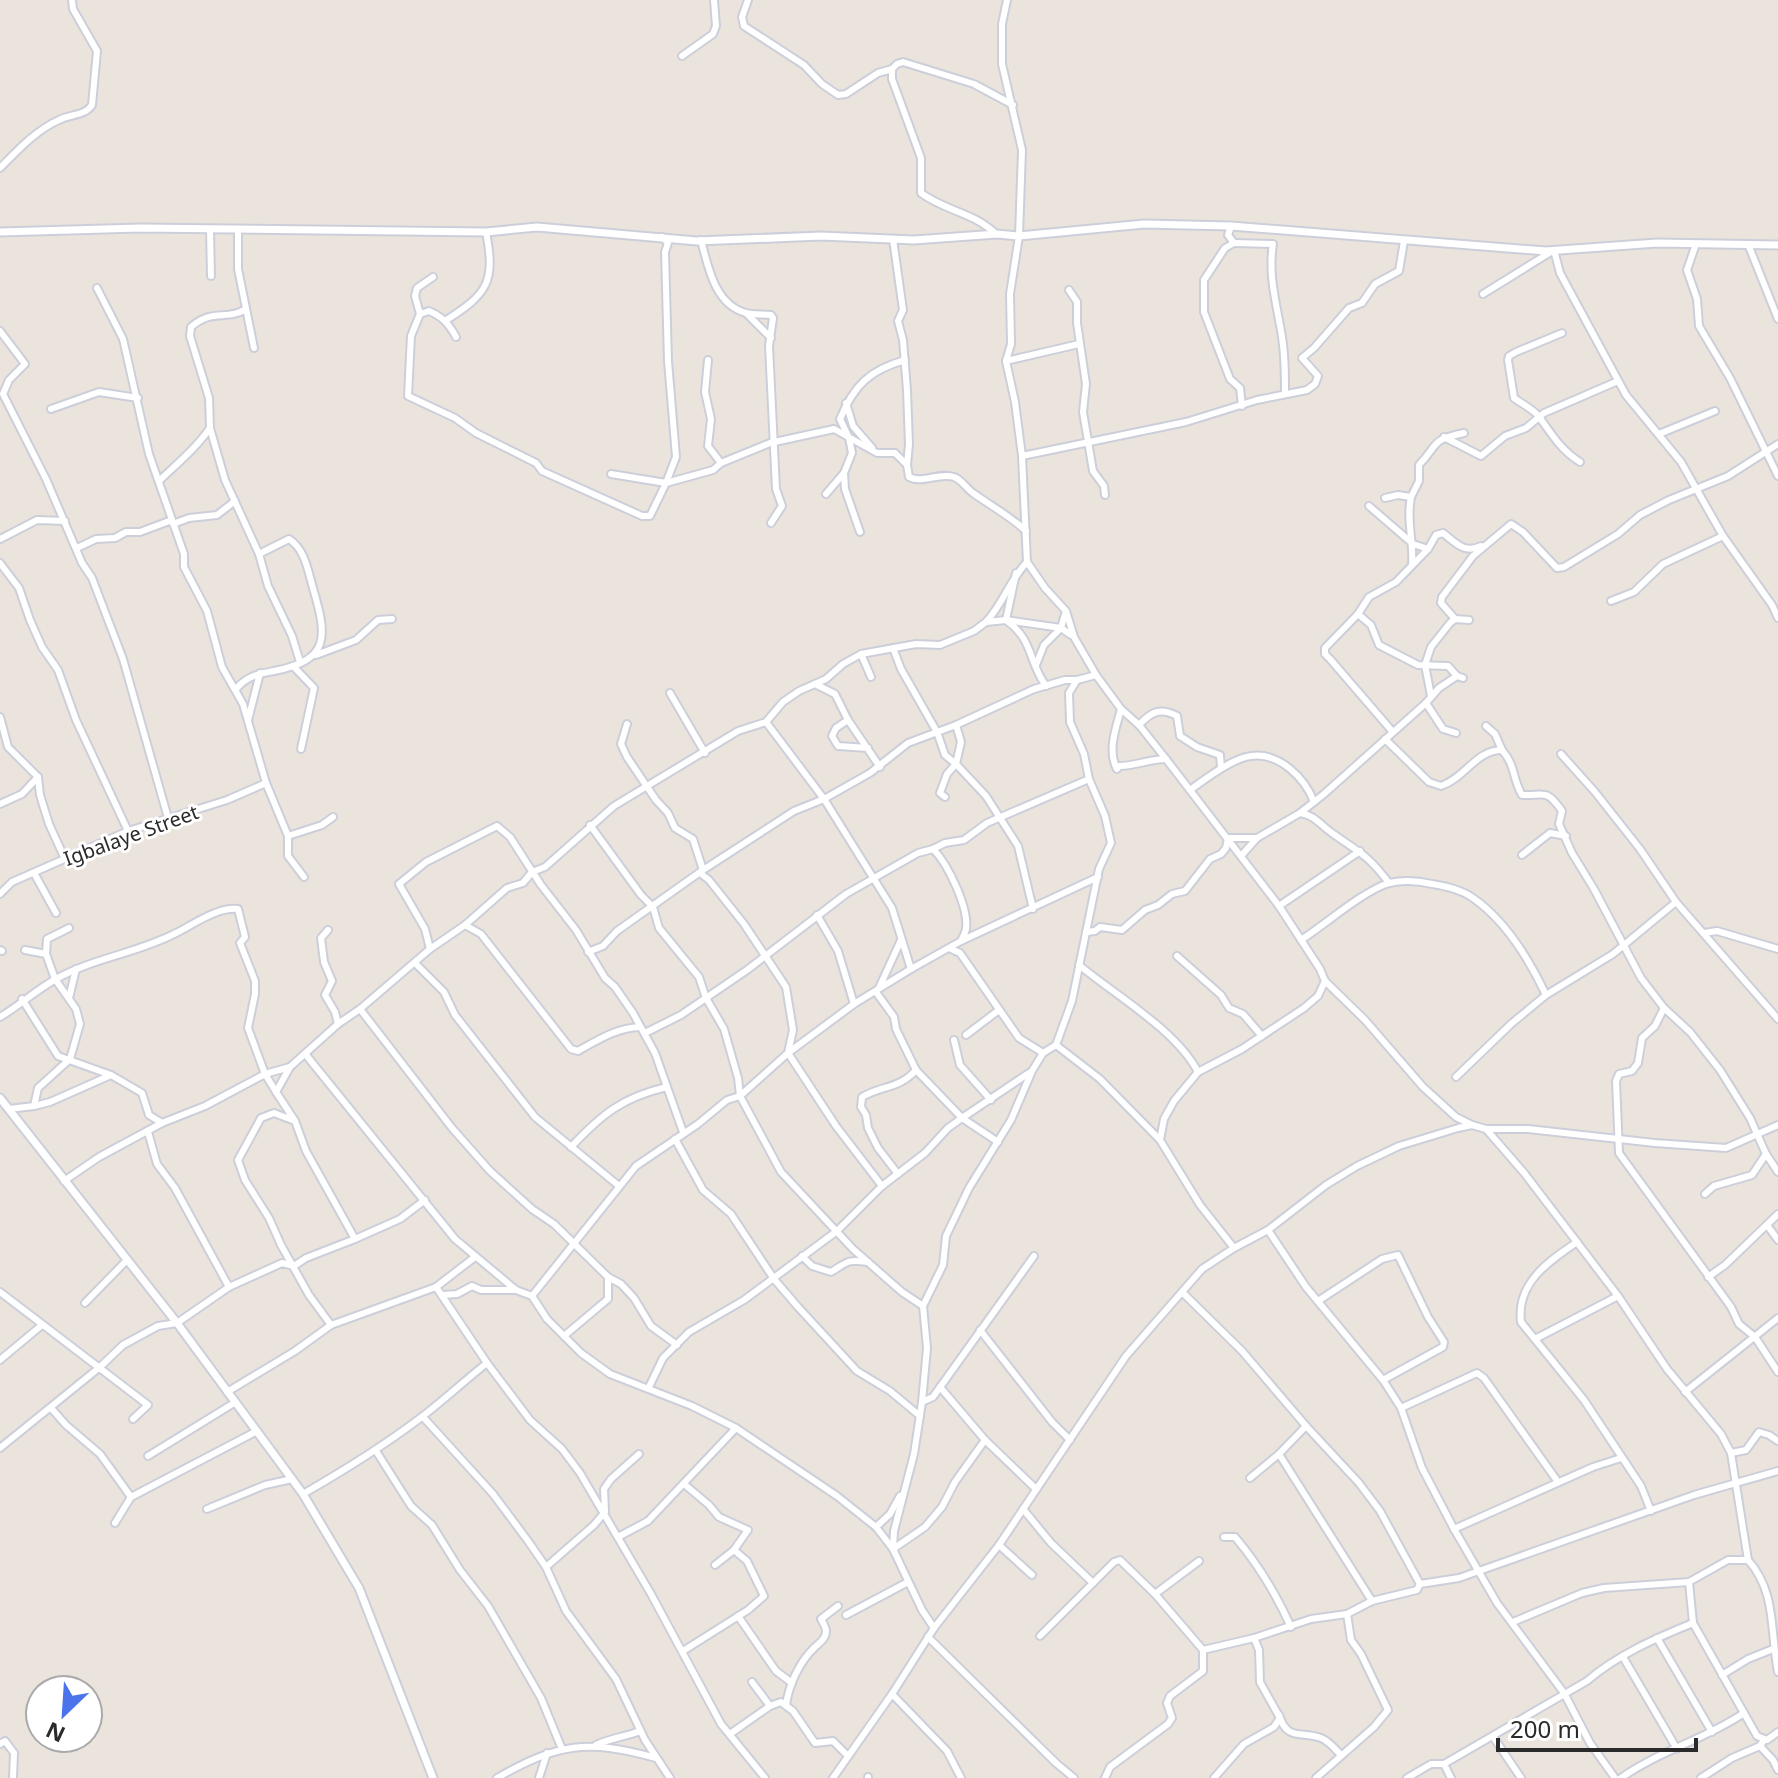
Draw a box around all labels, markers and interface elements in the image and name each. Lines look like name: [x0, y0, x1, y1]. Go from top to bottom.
street label: Igbalaye Street: [60, 798, 202, 872]
north arrow: [24, 1674, 104, 1754]
scale bar: [1498, 1702, 1696, 1752]
text: 200 m: [1510, 1712, 1580, 1745]
text: N: [41, 1716, 70, 1750]

